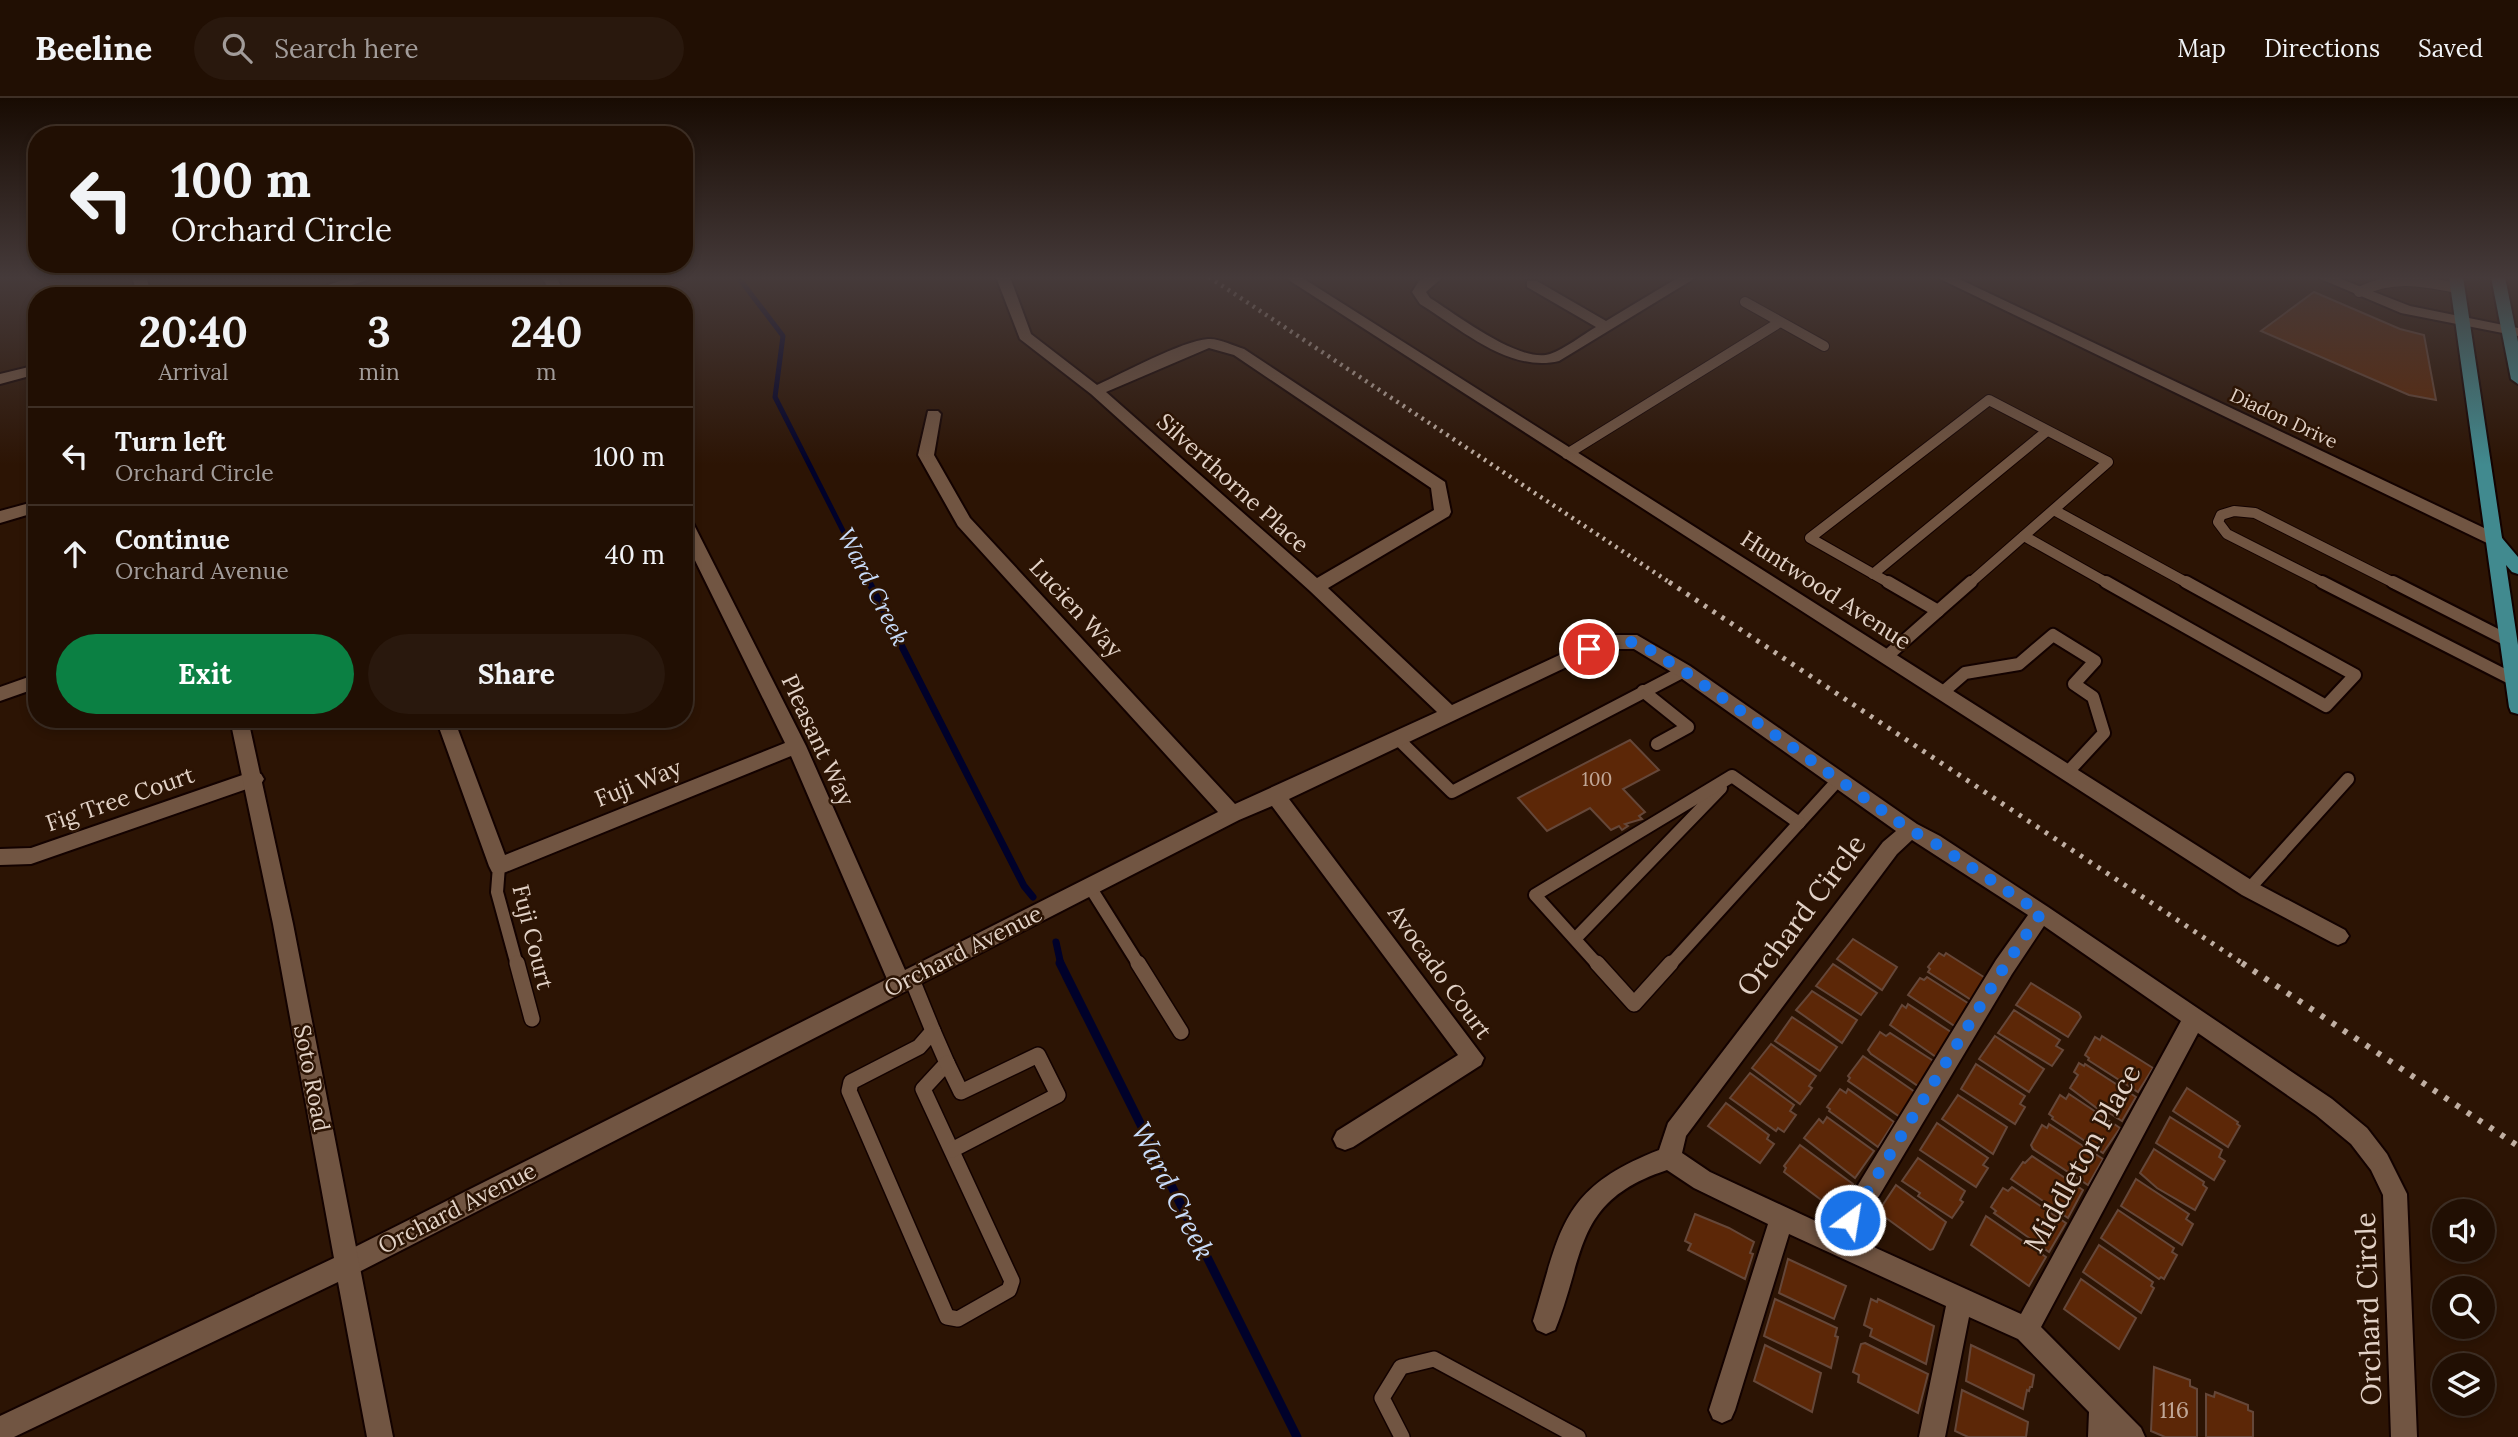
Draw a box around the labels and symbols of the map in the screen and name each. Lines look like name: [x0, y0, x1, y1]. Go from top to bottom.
street label: Diadon Drive: [2226, 383, 2342, 453]
street label: Silverthorne Place: [1151, 407, 1315, 559]
water label: Ward Creek: [831, 523, 916, 651]
street label: Huntwood Avenue: [1736, 524, 1917, 655]
street label: Lucien Way: [1023, 552, 1130, 664]
pin: [1559, 619, 1619, 679]
street label: Pleasant Way: [775, 670, 862, 811]
street label: Fuji Way: [590, 752, 686, 813]
street label: Fig Tree Court: [42, 760, 198, 837]
house number: 100: [1582, 767, 1612, 791]
street label: Orchard Circle: [1728, 827, 1874, 1003]
street label: Fuji Court: [506, 882, 561, 992]
street label: Orchard Avenue: [879, 898, 1047, 1003]
street label: Avocado Court: [1382, 898, 1499, 1044]
street label: Soto Road: [288, 1022, 337, 1134]
street label: Middleton Place: [2015, 1057, 2149, 1259]
water label: Ward Creek: [1123, 1116, 1223, 1266]
street label: Orchard Avenue: [373, 1155, 541, 1260]
position arrow: [1813, 1183, 1887, 1257]
street label: Orchard Circle: [2347, 1212, 2389, 1406]
house number: 116: [2159, 1395, 2189, 1424]

